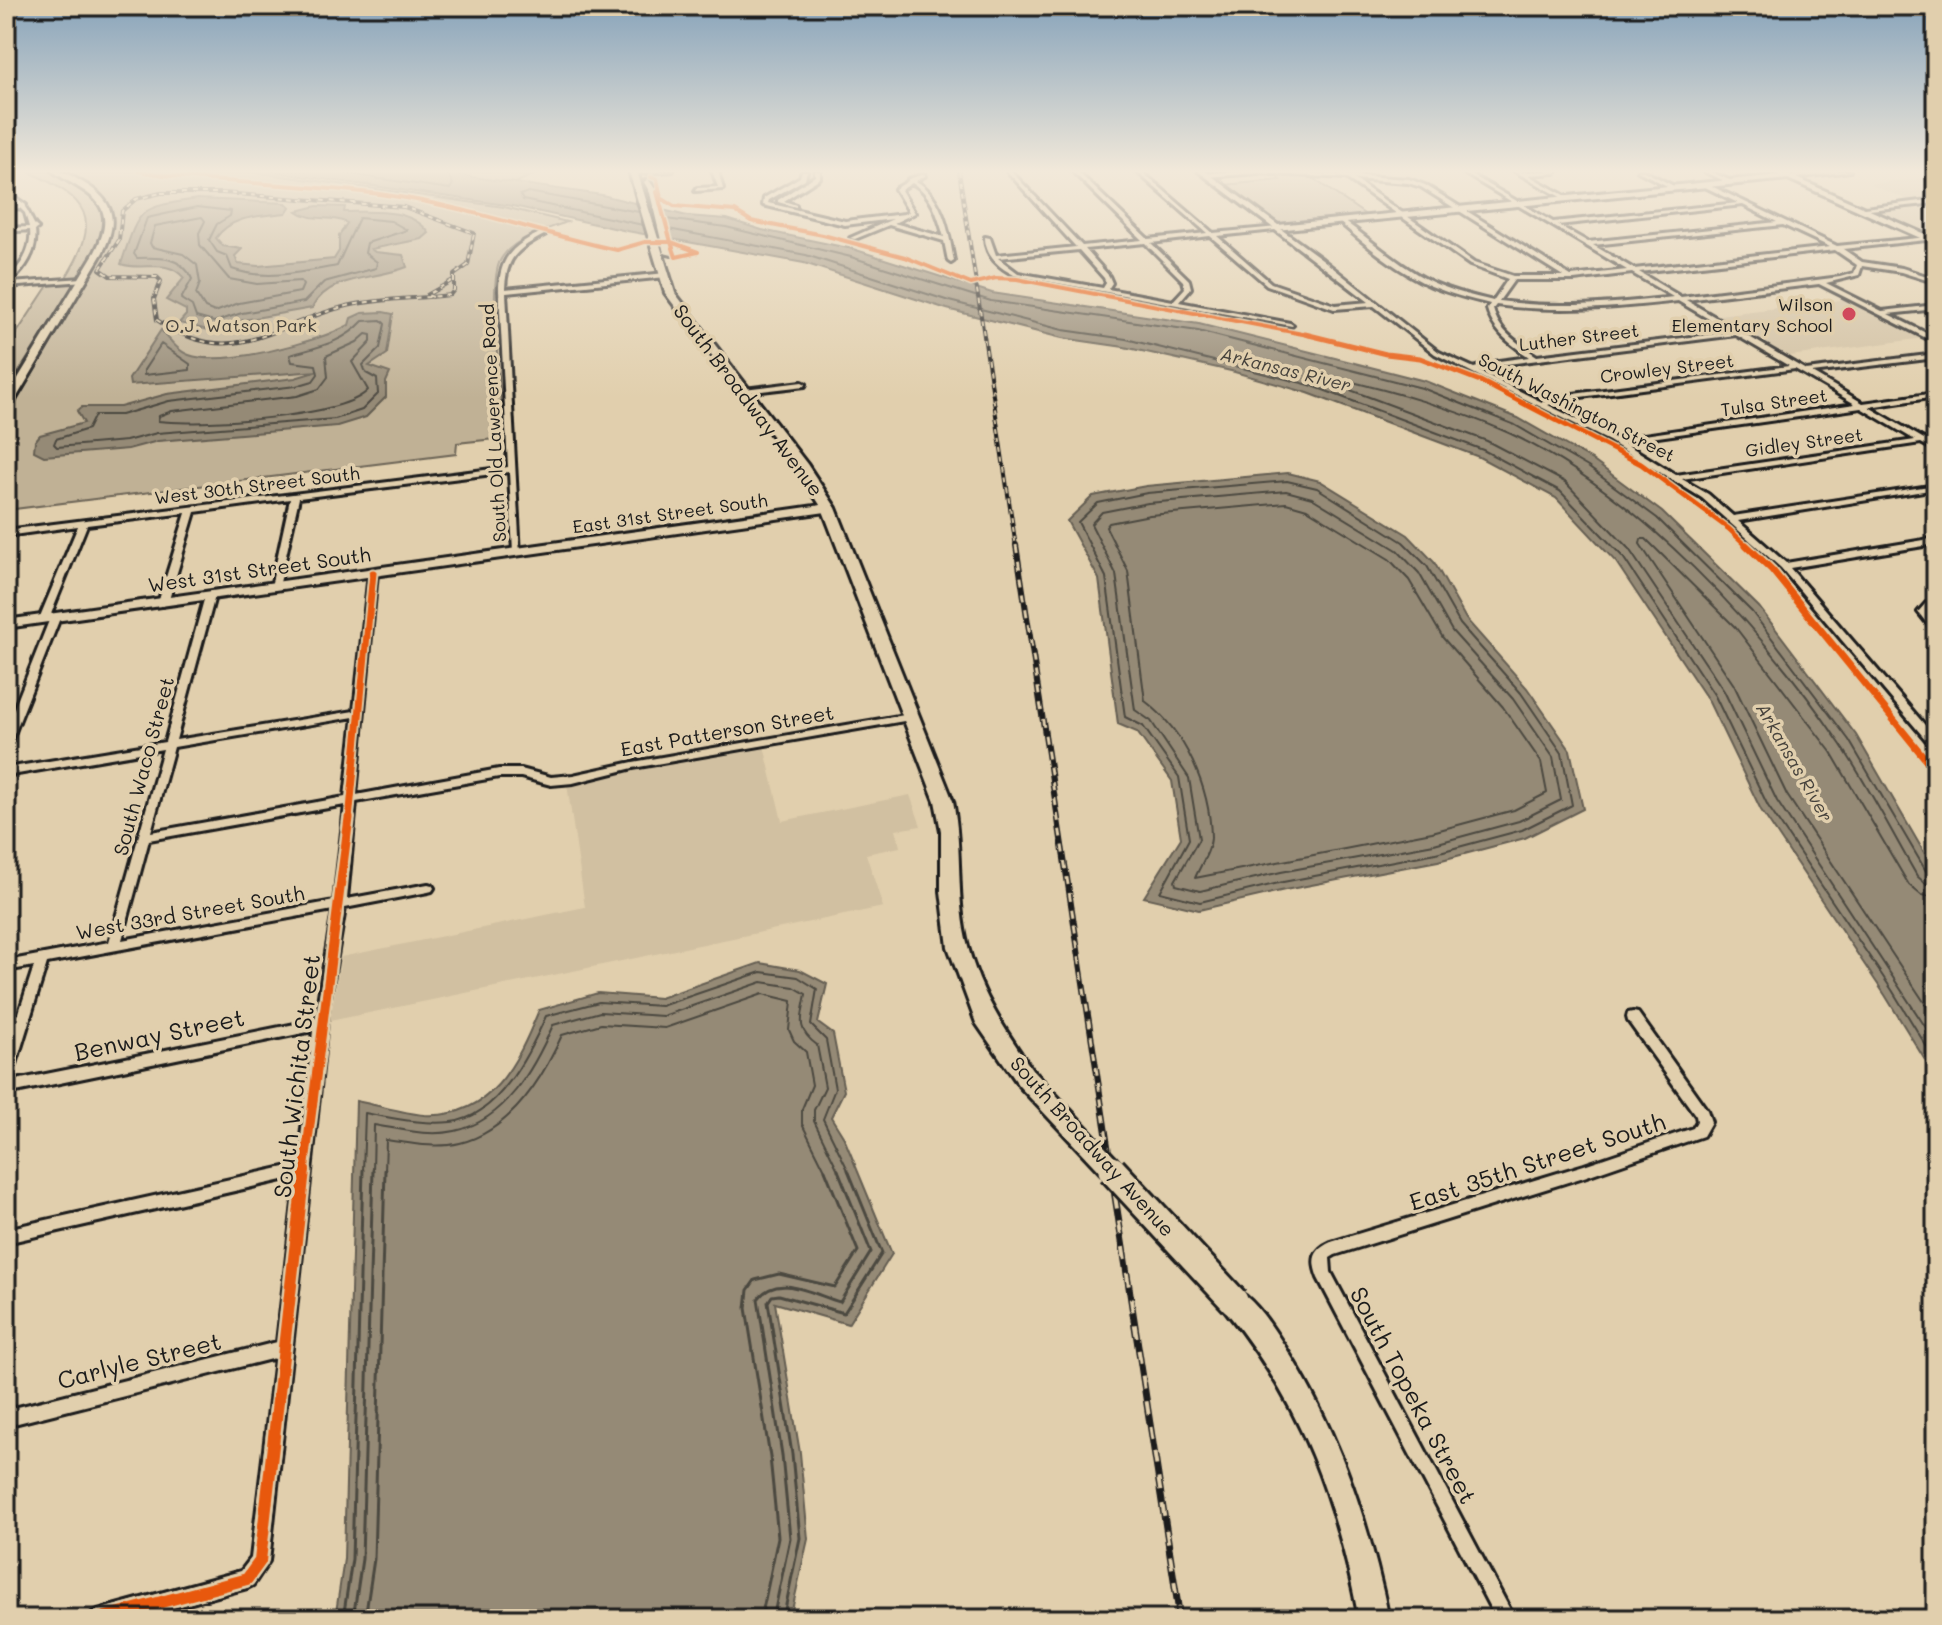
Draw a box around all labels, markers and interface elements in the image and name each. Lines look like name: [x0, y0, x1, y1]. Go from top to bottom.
place label: Wilson Elementary School: [1672, 292, 1833, 337]
street label: South Broadway Avenue: [668, 299, 830, 501]
street label: South Old Lawerence Road: [475, 303, 511, 543]
marker: Wilson Elementary School: [1840, 305, 1858, 323]
park label: O.J. Watson Park: [165, 313, 317, 337]
street label: Luther Street: [1518, 318, 1640, 356]
water label: Arkansas River: [1218, 341, 1354, 397]
street label: South Washington Street: [1474, 347, 1680, 467]
street label: Crowley Street: [1599, 348, 1735, 388]
street label: Tulsa Street: [1719, 383, 1829, 421]
street label: Gidley Street: [1744, 422, 1864, 462]
street label: West 30th Street South: [153, 460, 361, 510]
street label: East 31st Street South: [571, 487, 769, 539]
street label: West 31st Street South: [146, 540, 372, 598]
street label: South Waco Street: [107, 674, 179, 858]
street label: East Patterson Street: [618, 698, 836, 762]
water label: Arkansas River: [1751, 698, 1839, 826]
street label: West 33rd Street South: [74, 879, 306, 945]
street label: South Wichita Street: [266, 952, 326, 1200]
street label: Benway Street: [71, 1001, 247, 1067]
street label: South Broadway Avenue: [1005, 1050, 1181, 1242]
street label: East 35th Street South: [1405, 1105, 1669, 1217]
street label: South Topeka Street: [1344, 1281, 1484, 1509]
street label: Carlyle Street: [54, 1325, 224, 1395]

